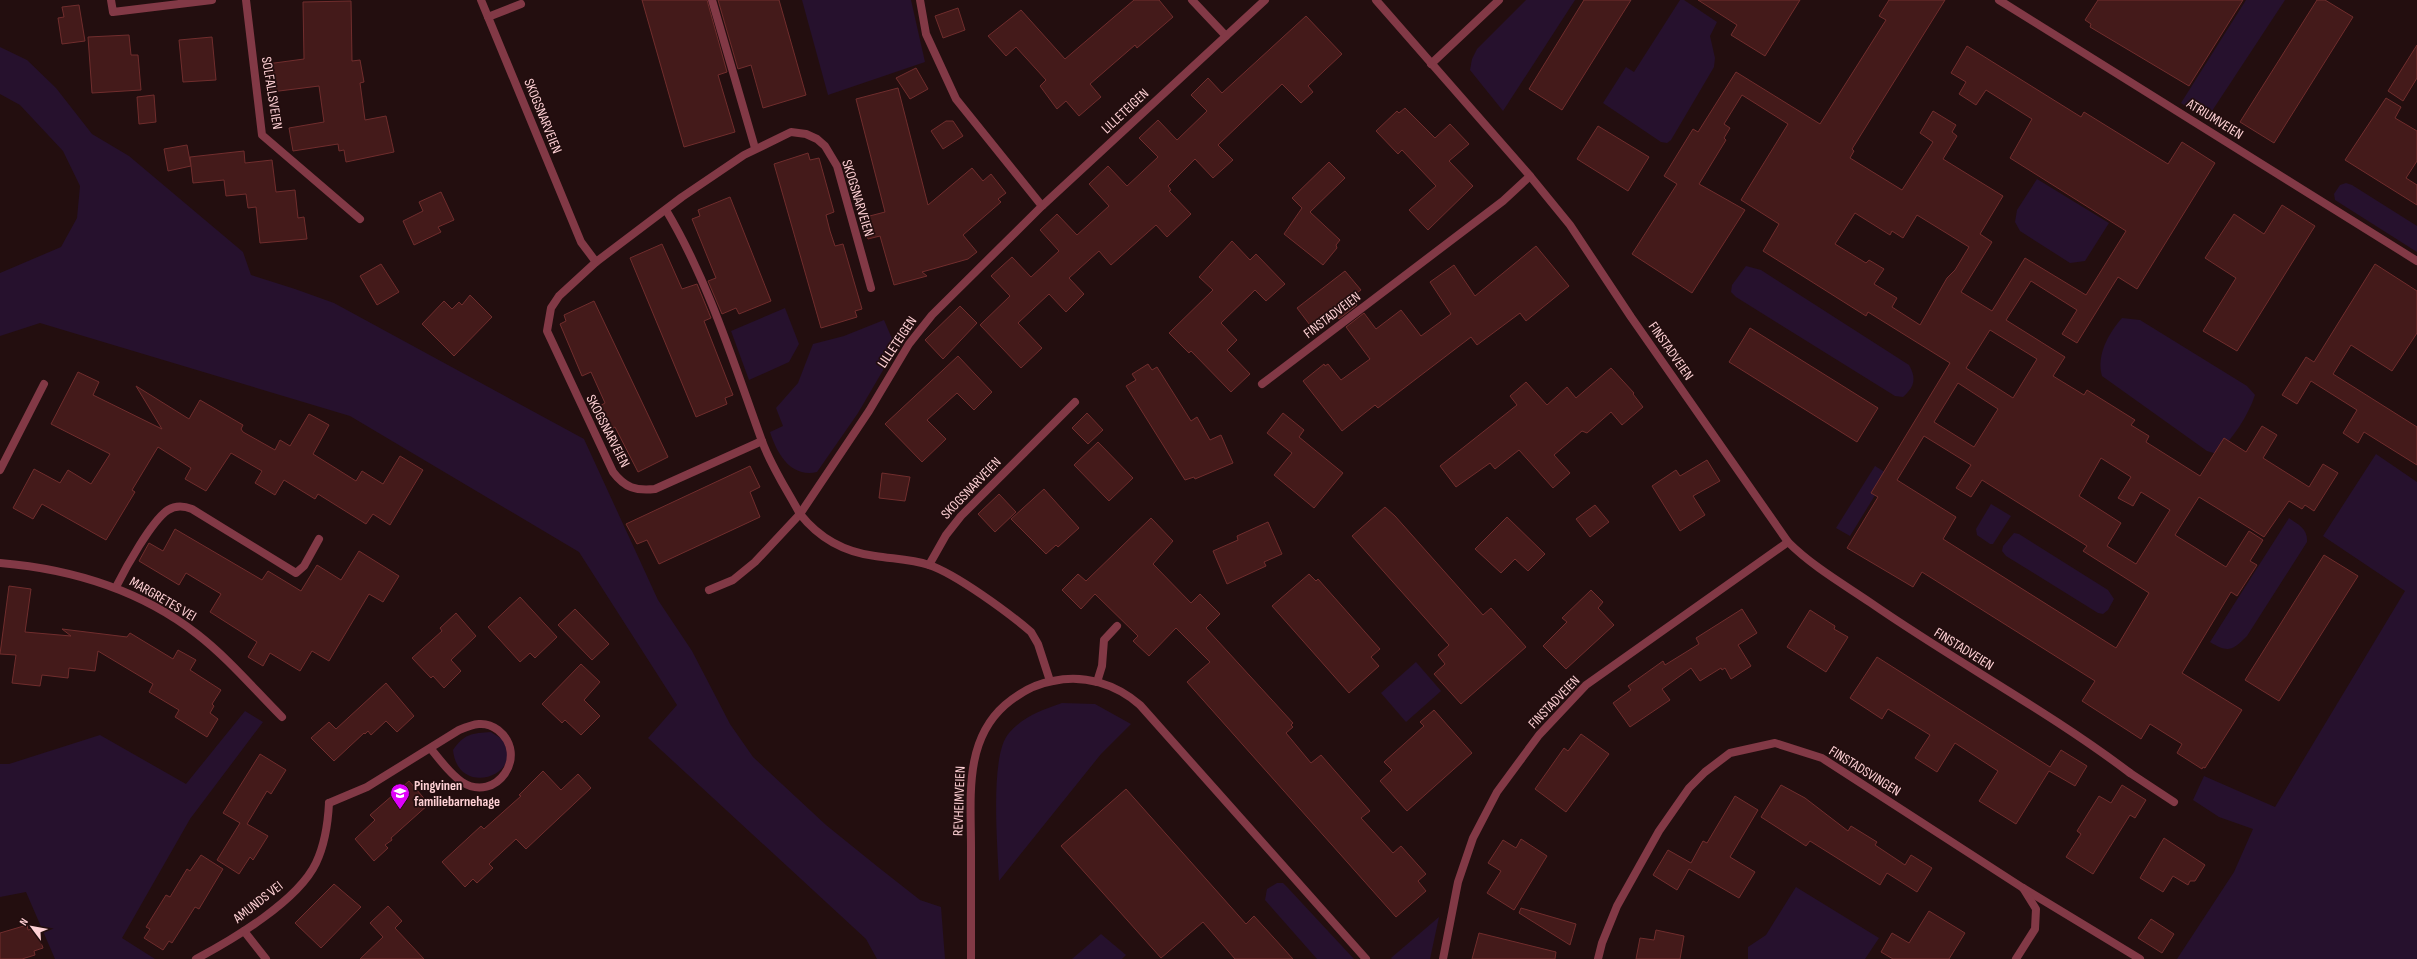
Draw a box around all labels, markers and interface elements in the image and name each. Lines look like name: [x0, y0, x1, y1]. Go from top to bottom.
street label: SOLFALLSVEIEN: [258, 55, 286, 131]
street label: SKOGSNARVEIEN: [520, 76, 566, 156]
street label: LILLETEIGEN: [1098, 85, 1152, 137]
street label: ATRIUMVEIEN: [2183, 94, 2246, 143]
street label: SKOGSNARVEIEN: [838, 158, 878, 238]
street label: FINSTADVEIEN: [1300, 288, 1364, 342]
street label: LILLETEIGEN: [874, 313, 920, 371]
street label: FINSTADVEIEN: [1645, 319, 1697, 383]
street label: SKOGSNARVEIEN: [582, 392, 634, 470]
street label: SKOGSNARVEIEN: [937, 454, 1005, 522]
street label: MARGRETES VEI: [126, 573, 200, 625]
street label: FINSTADVEIEN: [1931, 624, 1997, 674]
street label: FINSTADVEIEN: [1525, 672, 1583, 732]
street label: FINSTADSVINGEN: [1826, 742, 1904, 800]
street label: REVHEIMVEIEN: [949, 766, 969, 836]
place label: Pingvinen familiebarnehage: [414, 777, 500, 810]
school or university icon: Pingvinen familiebarnehage: [389, 782, 411, 810]
street label: AMUNDS VEI: [229, 877, 286, 927]
north arrow: [12, 907, 52, 947]
text: N: [17, 916, 31, 928]

